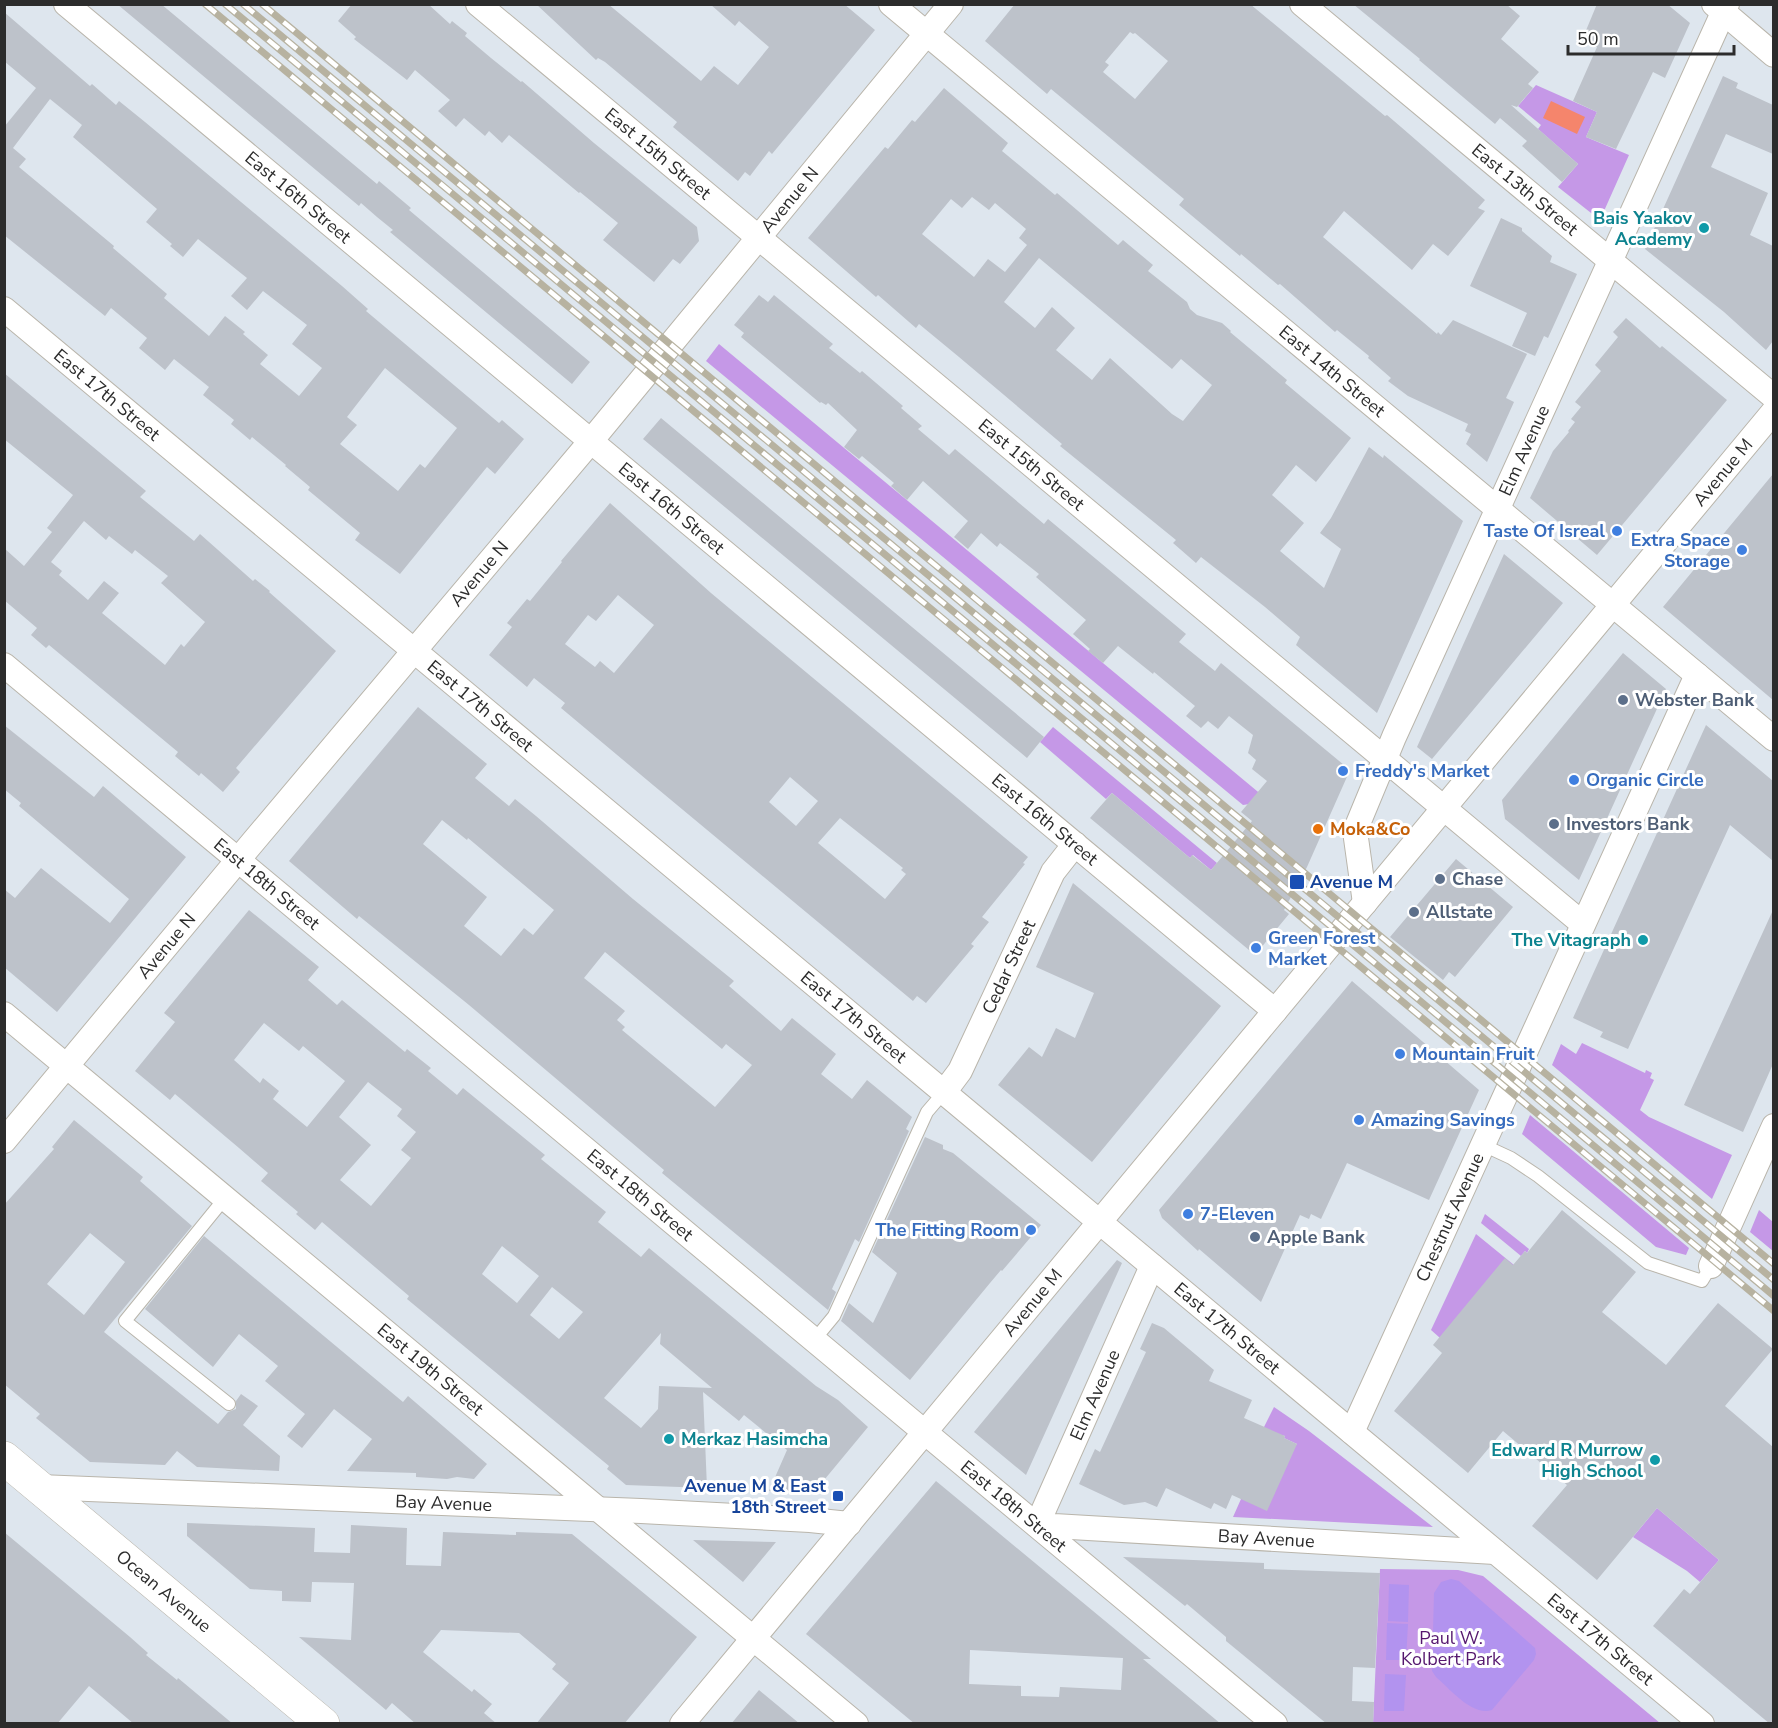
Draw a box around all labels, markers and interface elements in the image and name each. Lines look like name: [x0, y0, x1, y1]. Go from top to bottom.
scale bar: [1568, 18, 1734, 56]
text: 50 m: [1577, 27, 1619, 51]
street label: East 15th Street: [600, 102, 717, 205]
street label: East 13th Street: [1467, 138, 1584, 241]
street label: East 16th Street: [240, 146, 357, 249]
street label: Avenue N: [755, 162, 824, 238]
place label: Bais Yaakov Academy: [1593, 206, 1693, 251]
marker: Bais Yaakov Academy: [1697, 221, 1711, 235]
street label: East 14th Street: [1274, 320, 1391, 423]
street label: East 17th Street: [49, 343, 166, 447]
street label: Elm Avenue: [1493, 401, 1555, 500]
street label: East 15th Street: [973, 413, 1090, 516]
street label: Avenue M: [1688, 433, 1758, 511]
street label: East 16th Street: [613, 457, 730, 560]
place label: Taste Of Isreal: [1484, 519, 1605, 543]
marker: Taste Of Isreal: [1610, 524, 1624, 538]
place label: Extra Space Storage: [1631, 528, 1730, 573]
street label: Avenue N: [444, 536, 514, 612]
marker: Extra Space Storage: [1735, 543, 1749, 557]
street label: East 17th Street: [422, 655, 539, 758]
place label: Webster Bank: [1635, 688, 1754, 712]
marker: Webster Bank: [1616, 693, 1630, 707]
place label: Freddy's Market: [1355, 759, 1489, 783]
marker: Freddy's Market: [1336, 764, 1350, 778]
street label: East 16th Street: [987, 768, 1104, 871]
place label: Organic Circle: [1586, 768, 1704, 792]
marker: Organic Circle: [1567, 773, 1581, 787]
place label: Investors Bank: [1566, 812, 1690, 836]
place label: Moka&Co: [1330, 817, 1410, 841]
marker: Investors Bank: [1547, 817, 1561, 831]
marker: Moka&Co: [1311, 822, 1325, 836]
street label: East 18th Street: [209, 833, 325, 936]
place label: Chase: [1452, 867, 1503, 891]
place label: Avenue M: [1310, 870, 1393, 894]
marker: Chase: [1433, 872, 1447, 886]
marker: Avenue M: [1288, 873, 1306, 891]
place label: Allstate: [1426, 900, 1493, 924]
marker: Allstate: [1407, 905, 1421, 919]
street label: Avenue N: [132, 908, 201, 984]
street label: Cedar Street: [976, 915, 1041, 1018]
place label: Green Forest Market: [1268, 926, 1376, 971]
place label: The Vitagraph: [1511, 928, 1631, 952]
marker: The Vitagraph: [1636, 933, 1650, 947]
marker: Green Forest Market: [1249, 941, 1263, 955]
street label: East 17th Street: [795, 966, 912, 1069]
place label: Mountain Fruit: [1412, 1042, 1535, 1066]
marker: Mountain Fruit: [1393, 1047, 1407, 1061]
place label: Amazing Savings: [1371, 1108, 1515, 1132]
marker: Amazing Savings: [1352, 1113, 1366, 1127]
street label: East 18th Street: [582, 1144, 699, 1247]
street label: Chestnut Avenue: [1410, 1149, 1490, 1286]
place label: 7-Eleven: [1200, 1202, 1274, 1226]
marker: 7-Eleven: [1181, 1207, 1195, 1221]
place label: The Fitting Room: [875, 1218, 1019, 1242]
marker: The Fitting Room: [1024, 1223, 1038, 1237]
place label: Apple Bank: [1267, 1225, 1365, 1249]
marker: Apple Bank: [1248, 1230, 1262, 1244]
street label: Avenue M: [997, 1264, 1068, 1342]
street label: East 17th Street: [1169, 1277, 1286, 1380]
street label: East 19th Street: [372, 1318, 489, 1421]
street label: Elm Avenue: [1064, 1346, 1126, 1444]
place label: Merkaz Hasimcha: [681, 1427, 828, 1451]
marker: Merkaz Hasimcha: [662, 1432, 676, 1446]
place label: Edward R Murrow High School: [1491, 1438, 1644, 1483]
marker: Edward R Murrow High School: [1648, 1453, 1662, 1467]
street label: East 18th Street: [955, 1455, 1072, 1558]
place label: Avenue M & East 18th Street: [684, 1474, 826, 1519]
street label: Bay Avenue: [395, 1489, 493, 1517]
marker: Avenue M & East 18th Street: [831, 1489, 845, 1503]
street label: Bay Avenue: [1217, 1524, 1315, 1553]
street label: Ocean Avenue: [111, 1544, 216, 1638]
street label: East 17th Street: [1542, 1588, 1659, 1691]
park label: Paul W. Kolbert Park: [1401, 1626, 1502, 1671]

